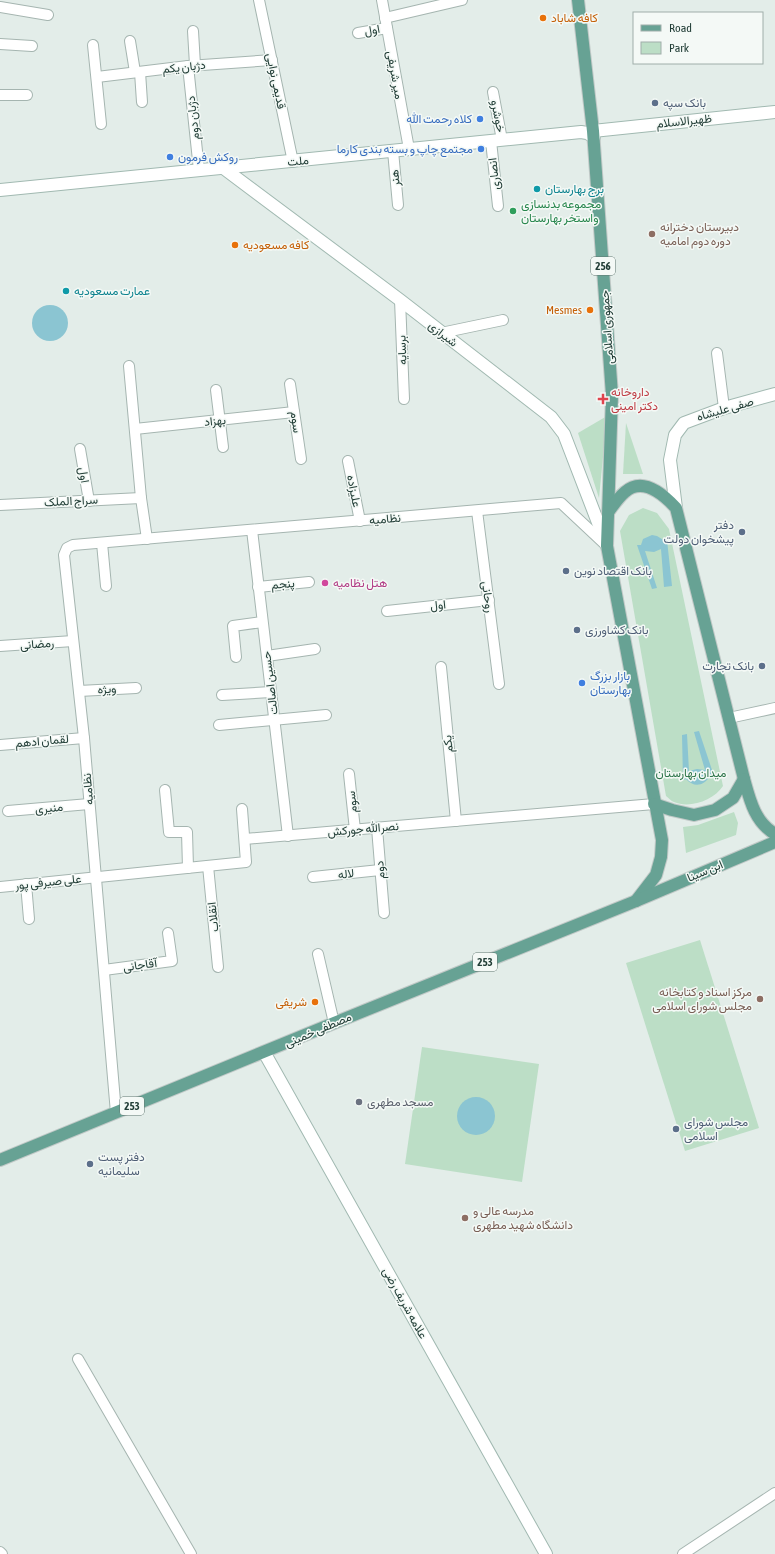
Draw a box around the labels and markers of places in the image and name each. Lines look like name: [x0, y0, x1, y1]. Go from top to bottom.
place label: کافه شاباد: [551, 11, 598, 25]
marker: کافه شاباد: [538, 13, 548, 23]
place label: بانک سپه: [663, 96, 706, 111]
marker: بانک سپه: [650, 98, 660, 108]
place label: كلاه رحمت الله: [406, 112, 472, 127]
marker: كلاه رحمت الله: [475, 114, 485, 124]
place label: مجتمع چاپ و بسته بندی کارما: [337, 142, 473, 158]
marker: مجتمع چاپ و بسته بندی کارما: [476, 144, 486, 154]
place label: روکش فرمون: [178, 150, 238, 165]
marker: روکش فرمون: [165, 152, 175, 162]
place label: برج بهارستان: [545, 182, 604, 198]
marker: برج بهارستان: [532, 184, 542, 194]
place label: مجموعه بدنسازی واستخر بهارستان: [521, 197, 601, 226]
marker: مجموعه بدنسازی واستخر بهارستان: [508, 206, 518, 216]
place label: دبیرستان دخترانه دوره دوم امامیه: [660, 220, 739, 249]
marker: دبیرستان دخترانه دوره دوم امامیه: [647, 229, 657, 239]
place label: کافه مسعودیه: [243, 238, 309, 253]
marker: کافه مسعودیه: [230, 240, 240, 250]
place label: عمارت مسعودیه: [74, 284, 150, 299]
marker: عمارت مسعودیه: [61, 286, 71, 296]
place label: Mesmes: [546, 303, 582, 317]
marker: Mesmes: [585, 305, 595, 315]
place label: داروخانه دکتر امینی: [611, 385, 658, 414]
marker: داروخانه دکتر امینی: [598, 394, 608, 404]
place label: دفتر پیشخوان دولت: [664, 518, 734, 547]
marker: دفتر پیشخوان دولت: [737, 527, 747, 537]
place label: بانک اقتصاد نوین: [574, 564, 652, 579]
marker: بانک اقتصاد نوین: [561, 566, 571, 576]
place label: هتل نظامیه: [333, 576, 387, 591]
marker: هتل نظامیه: [320, 578, 330, 588]
place label: بانک کشاورزی: [585, 623, 648, 638]
marker: بانک کشاورزی: [572, 625, 582, 635]
place label: بانک تجارت: [702, 659, 754, 674]
marker: بانک تجارت: [757, 661, 767, 671]
place label: بازار بزرگ بهارستان: [590, 669, 631, 698]
marker: بازار بزرگ بهارستان: [577, 678, 587, 688]
place label: مرکز اسناد و کتابخانه مجلس شورای اسلامی: [652, 985, 752, 1014]
marker: مرکز اسناد و کتابخانه مجلس شورای اسلامی: [755, 994, 765, 1004]
place label: شریفی: [275, 995, 307, 1010]
marker: شریفی: [310, 997, 320, 1007]
place label: مسجد مطهری: [367, 1095, 433, 1110]
marker: مسجد مطهری: [354, 1097, 364, 1107]
place label: مجلس شورای اسلامی: [684, 1115, 748, 1144]
marker: مجلس شورای اسلامی: [671, 1124, 681, 1134]
place label: دفتر پست سلیمانیه: [98, 1150, 145, 1178]
marker: دفتر پست سلیمانیه: [85, 1159, 95, 1169]
place label: مدرسه عالی و دانشگاه شهید مطهری: [473, 1204, 573, 1233]
marker: مدرسه عالی و دانشگاه شهید مطهری: [460, 1213, 470, 1223]

